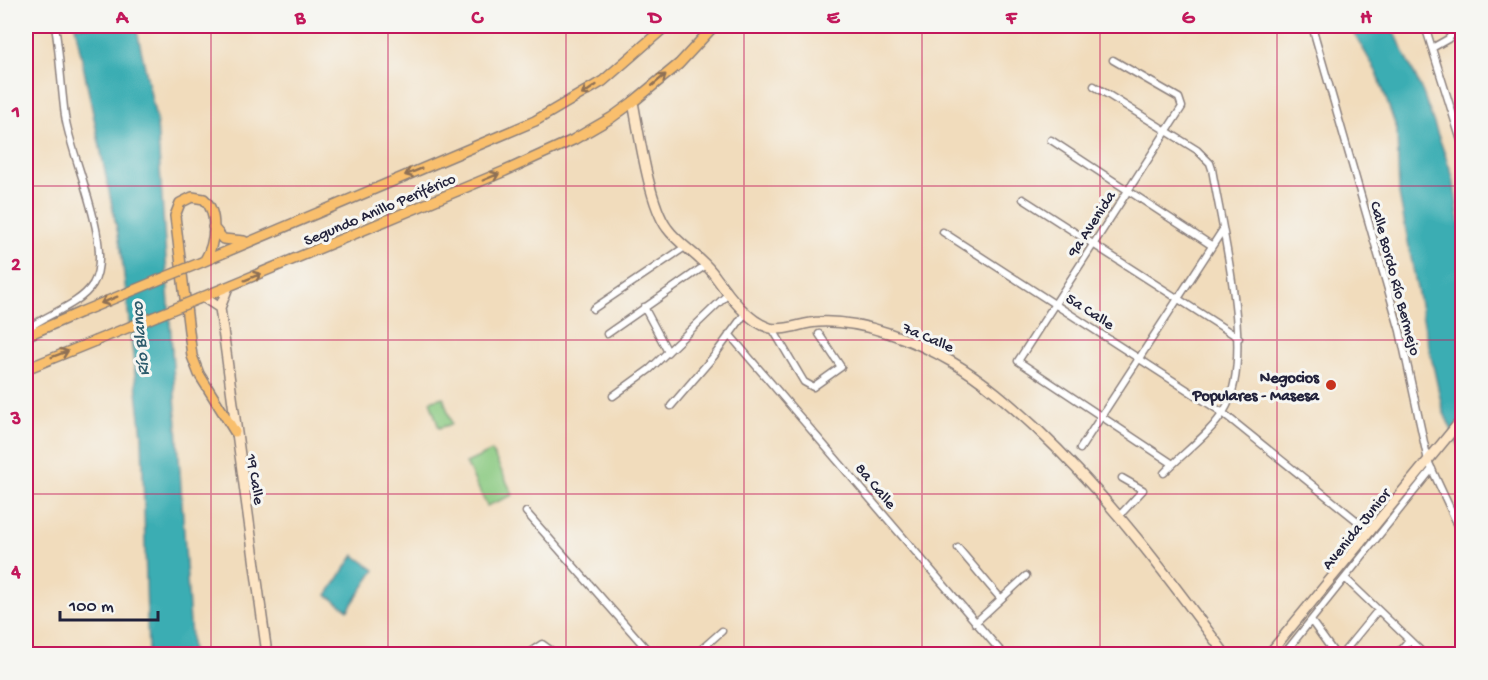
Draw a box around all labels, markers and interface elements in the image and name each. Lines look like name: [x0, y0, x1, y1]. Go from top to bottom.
text: A: [115, 8, 130, 31]
text: B: [294, 8, 306, 31]
text: C: [471, 8, 485, 31]
text: D: [646, 8, 662, 31]
text: E: [827, 8, 841, 31]
text: F: [1005, 8, 1018, 31]
text: G: [1182, 8, 1196, 31]
text: H: [1360, 8, 1372, 31]
one-way arrow: [650, 74, 666, 87]
one-way arrow: [582, 84, 598, 96]
text: 1: [11, 102, 20, 125]
one-way arrow: [404, 167, 423, 178]
street label: Segundo Anillo Periférico: [302, 171, 459, 252]
one-way arrow: [481, 171, 499, 182]
street label: 9a Avenida: [1064, 187, 1122, 262]
street label: Calle Bordo Río Bermejo: [1364, 200, 1423, 358]
text: 2: [11, 255, 21, 278]
one-way arrow: [243, 271, 261, 282]
street label: 5a Calle: [1061, 290, 1118, 336]
one-way arrow: [100, 295, 119, 306]
water label: Río Blanco: [128, 300, 155, 377]
street label: 7a Calle: [898, 320, 957, 359]
one-way arrow: [51, 348, 69, 359]
place label: Negocios Populares - Masesa: [1192, 370, 1320, 407]
marker: Negocios Populares - Masesa: [1324, 378, 1338, 392]
text: 3: [10, 409, 21, 432]
street label: 19 Calle: [240, 452, 267, 507]
street label: 8a Calle: [850, 460, 900, 515]
street label: Avenida Junior: [1319, 485, 1397, 575]
text: 4: [10, 562, 21, 585]
scale bar: [60, 584, 158, 622]
text: 100 m: [68, 597, 114, 618]

